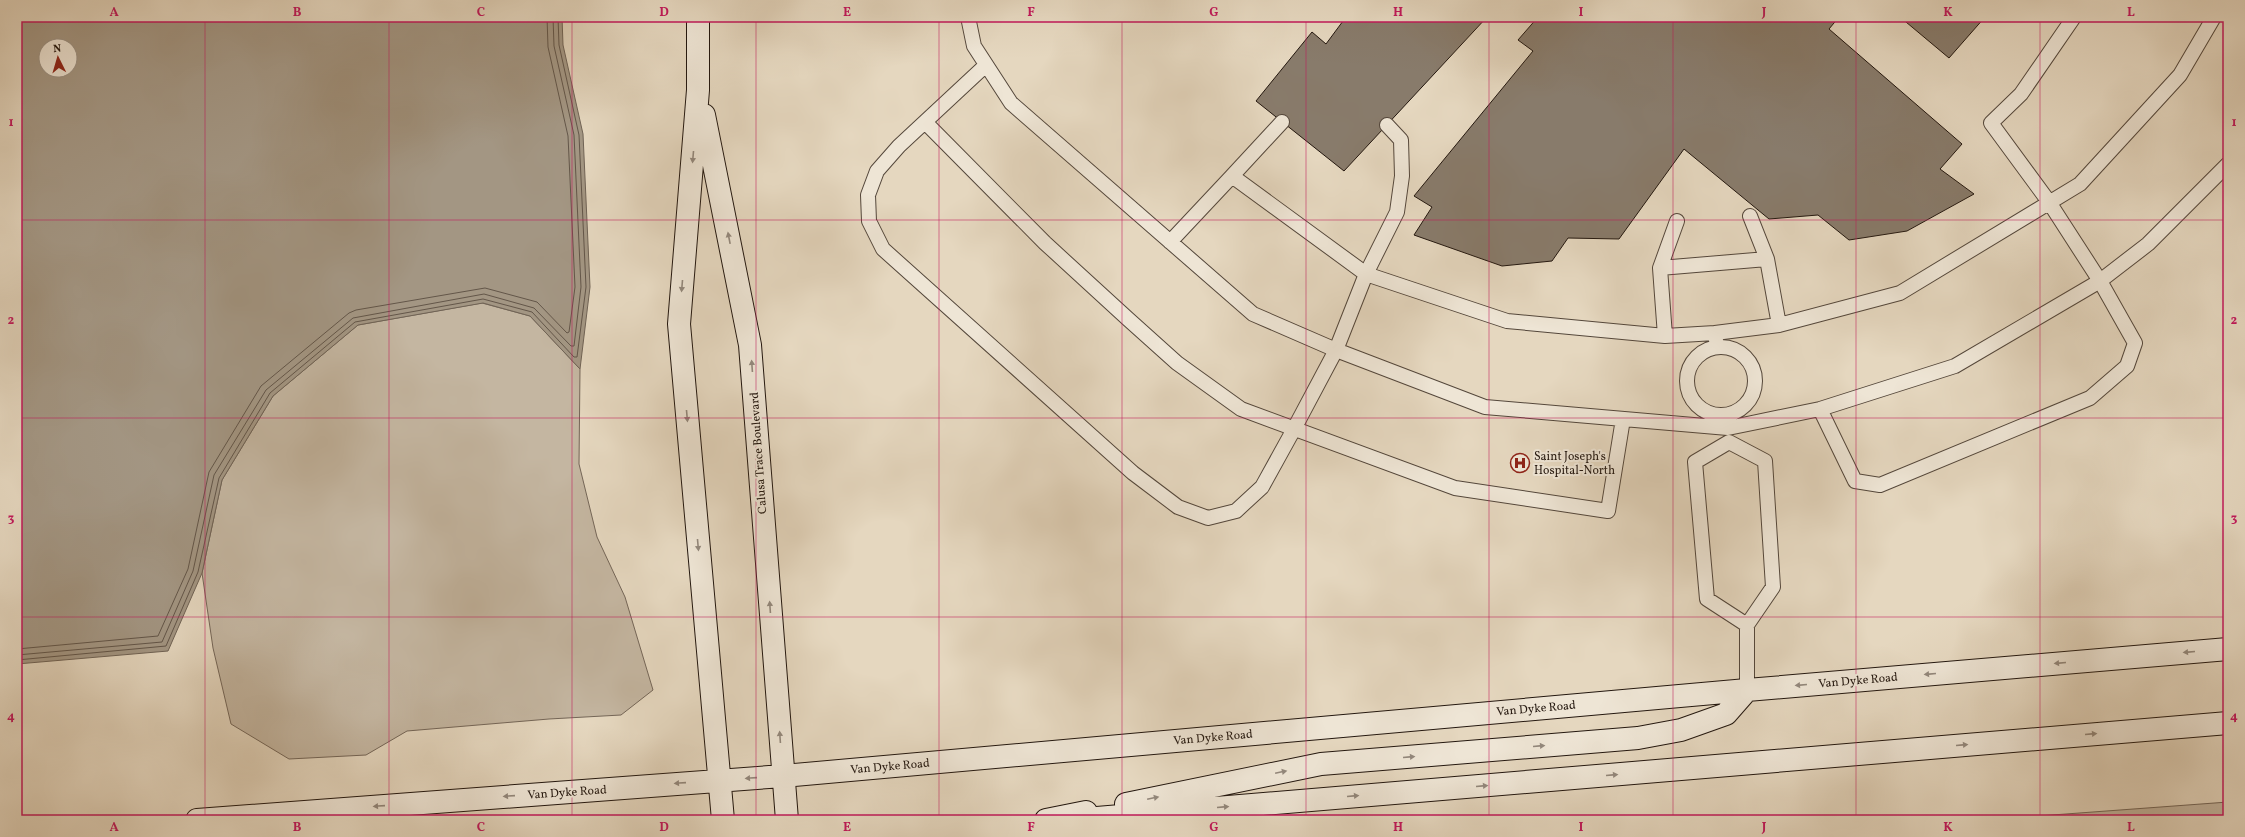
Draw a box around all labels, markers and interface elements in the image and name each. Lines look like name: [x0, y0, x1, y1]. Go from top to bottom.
text: A: [109, 4, 119, 22]
text: B: [293, 4, 302, 22]
text: C: [477, 4, 485, 22]
text: D: [659, 4, 669, 22]
text: E: [843, 4, 851, 22]
text: F: [1027, 4, 1035, 22]
text: G: [1209, 4, 1219, 22]
text: H: [1393, 4, 1403, 22]
text: I: [1579, 4, 1584, 22]
text: J: [1761, 4, 1767, 22]
text: K: [1943, 4, 1953, 22]
text: L: [2127, 4, 2135, 22]
north arrow: [38, 38, 78, 78]
text: N: [53, 42, 62, 57]
text: 1: [8, 114, 14, 132]
text: 1: [2231, 114, 2237, 132]
one-way arrow: [689, 151, 696, 163]
one-way arrow: [725, 232, 731, 244]
one-way arrow: [679, 280, 685, 292]
text: 2: [8, 312, 15, 330]
text: 2: [2231, 312, 2238, 330]
one-way arrow: [748, 360, 755, 372]
street label: Calusa Trace Boulevard: [747, 391, 771, 514]
one-way arrow: [684, 410, 690, 422]
place label: Saint Joseph's Hospital-North: [1534, 449, 1615, 479]
hospital icon: Saint Joseph's Hospital-North: [1509, 452, 1531, 474]
text: 3: [8, 510, 15, 528]
text: 3: [2231, 510, 2238, 528]
one-way arrow: [695, 539, 702, 551]
one-way arrow: [767, 601, 774, 613]
one-way arrow: [2183, 649, 2195, 656]
one-way arrow: [2054, 660, 2066, 667]
street label: Van Dyke Road: [1818, 670, 1899, 692]
one-way arrow: [1924, 671, 1936, 678]
one-way arrow: [1794, 682, 1807, 688]
street label: Van Dyke Road: [1496, 698, 1577, 720]
text: 4: [7, 708, 15, 726]
text: 4: [2230, 708, 2238, 726]
street label: Van Dyke Road: [1173, 727, 1254, 749]
one-way arrow: [777, 731, 784, 743]
one-way arrow: [2085, 731, 2097, 738]
one-way arrow: [1956, 742, 1968, 749]
one-way arrow: [1533, 743, 1545, 750]
one-way arrow: [1403, 753, 1416, 760]
street label: Van Dyke Road: [850, 756, 931, 778]
one-way arrow: [1274, 769, 1287, 775]
one-way arrow: [1606, 771, 1618, 778]
one-way arrow: [745, 774, 757, 781]
one-way arrow: [674, 780, 686, 787]
street label: Van Dyke Road: [527, 782, 608, 804]
one-way arrow: [1476, 782, 1488, 789]
one-way arrow: [503, 793, 515, 800]
one-way arrow: [1347, 793, 1359, 800]
one-way arrow: [1147, 795, 1159, 801]
one-way arrow: [373, 803, 385, 810]
one-way arrow: [1217, 804, 1229, 811]
text: A: [109, 819, 119, 837]
text: B: [293, 819, 302, 837]
text: C: [477, 819, 485, 837]
text: D: [659, 819, 669, 837]
text: E: [843, 819, 851, 837]
text: F: [1027, 819, 1035, 837]
text: G: [1209, 819, 1219, 837]
text: H: [1393, 819, 1403, 837]
text: I: [1579, 819, 1584, 837]
text: J: [1761, 819, 1767, 837]
text: K: [1943, 819, 1953, 837]
text: L: [2127, 819, 2135, 837]

